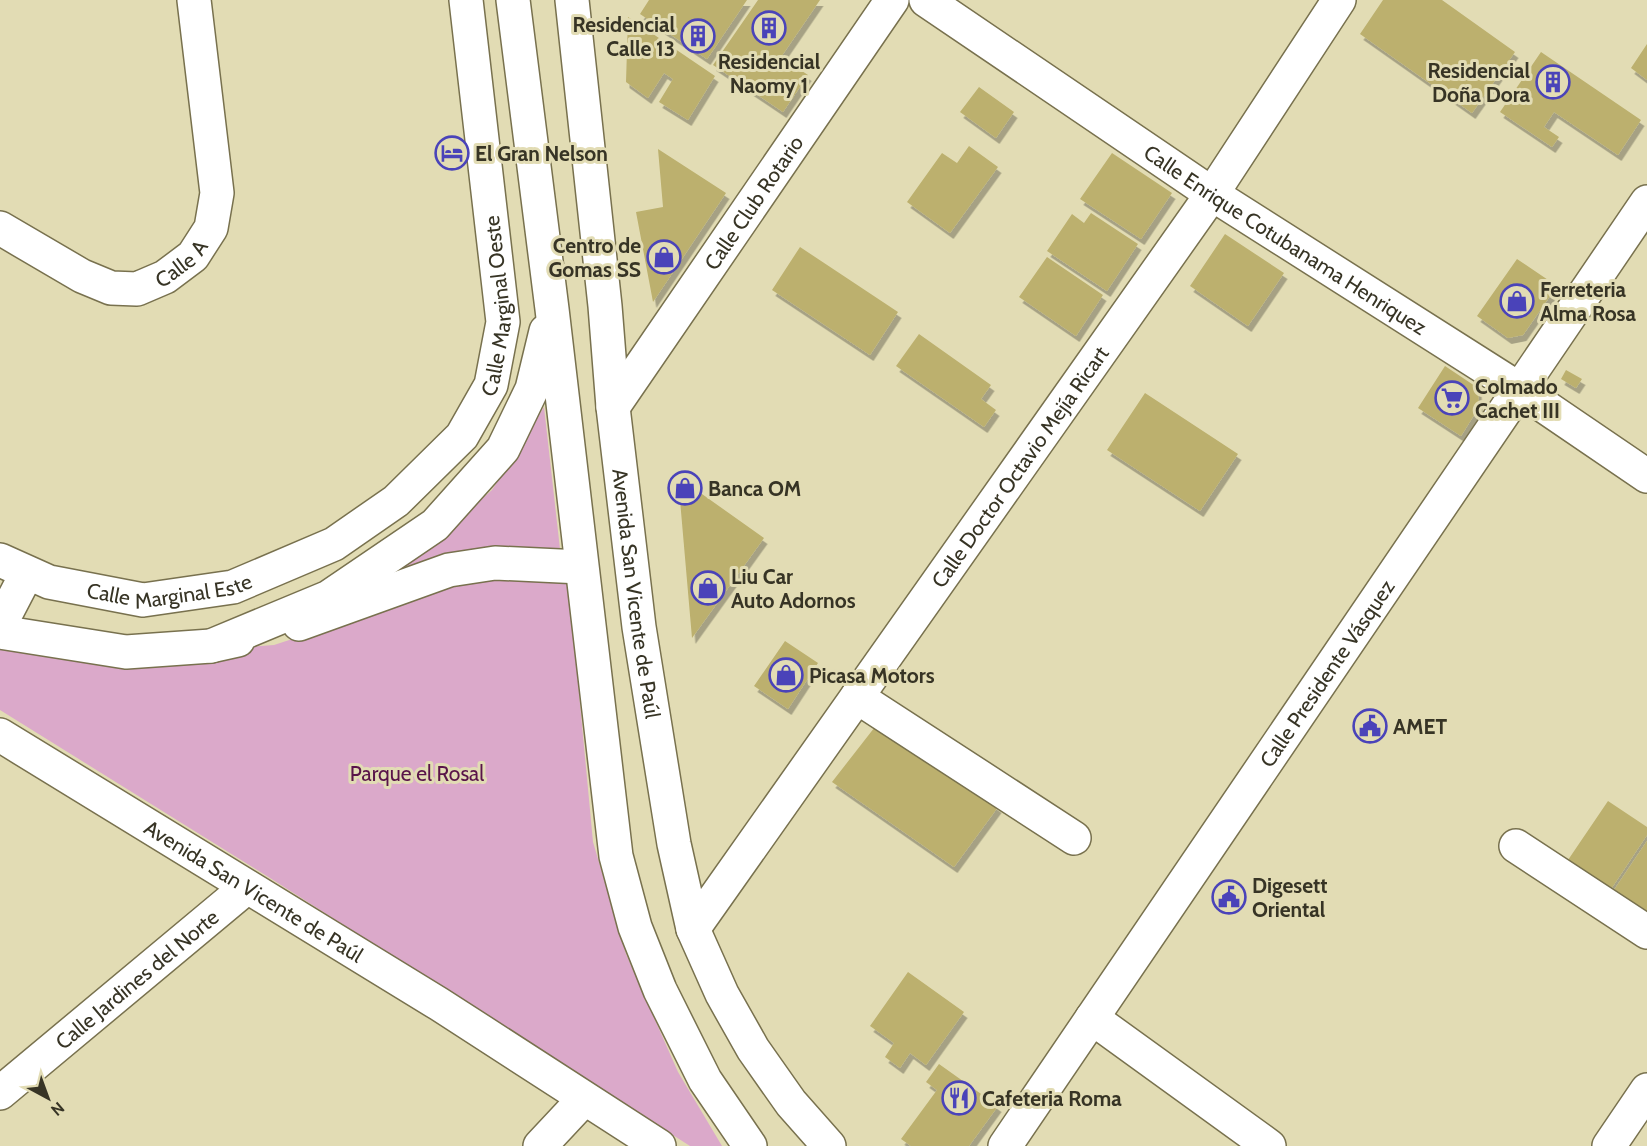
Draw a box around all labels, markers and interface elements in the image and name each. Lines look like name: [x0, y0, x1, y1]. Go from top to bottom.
building icon: Residencial Naomy 1: [751, 10, 787, 46]
place label: Residencial Calle 13: [573, 12, 675, 61]
building icon: Residencial Calle 13: [680, 18, 716, 54]
place label: Residencial Naomy 1: [718, 49, 821, 98]
place label: Residencial Doña Dora: [1428, 58, 1531, 107]
building icon: Residencial Doña Dora: [1535, 64, 1571, 100]
street label: Calle Club Rotario: [698, 131, 808, 274]
hotel icon: El Gran Nelson: [434, 135, 470, 171]
street label: Calle Enrique Cotubanama Henriquez: [1139, 139, 1432, 340]
place label: El Gran Nelson: [475, 141, 608, 166]
street label: Calle Marginal Oeste: [475, 214, 515, 401]
place label: Centro de Gomas SS: [549, 233, 641, 282]
street label: Calle A: [151, 235, 213, 292]
shop icon: Centro de Gomas SS: [646, 239, 682, 275]
place label: Ferreteria Alma Rosa: [1540, 277, 1636, 326]
shop icon: Ferreteria Alma Rosa: [1499, 283, 1535, 319]
street label: Calle Doctor Octavio Mejía Ricart: [926, 341, 1113, 592]
place label: Colmado Cachet III: [1475, 374, 1560, 423]
supermarket icon: Colmado Cachet III: [1434, 380, 1470, 416]
street label: Avenida San Vicente de Paúl: [608, 467, 666, 720]
shop icon: Banca OM: [667, 470, 703, 506]
place label: Banca OM: [708, 476, 801, 501]
place label: Liu Car Auto Adornos: [731, 564, 856, 613]
street label: Calle Marginal Este: [85, 568, 256, 614]
shop icon: Liu Car Auto Adornos: [690, 570, 726, 606]
street label: Calle Presidente Vásquez: [1254, 574, 1399, 771]
shop icon: Picasa Motors: [768, 657, 804, 693]
place label: Picasa Motors: [809, 663, 935, 688]
public building icon: AMET: [1352, 708, 1388, 744]
place label: AMET: [1393, 714, 1447, 739]
park label: Parque el Rosal: [350, 761, 484, 786]
street label: Avenida San Vicente de Paúl: [140, 814, 368, 967]
place label: Digesett Oriental: [1252, 873, 1327, 922]
public building icon: Digesett Oriental: [1211, 879, 1247, 915]
street label: Calle Jardines del Norte: [50, 904, 223, 1054]
north arrow: [18, 1068, 78, 1128]
restaurant icon: Cafeteria Roma: [941, 1080, 977, 1116]
place label: Cafeteria Roma: [982, 1086, 1122, 1111]
text: N: [47, 1098, 68, 1120]

